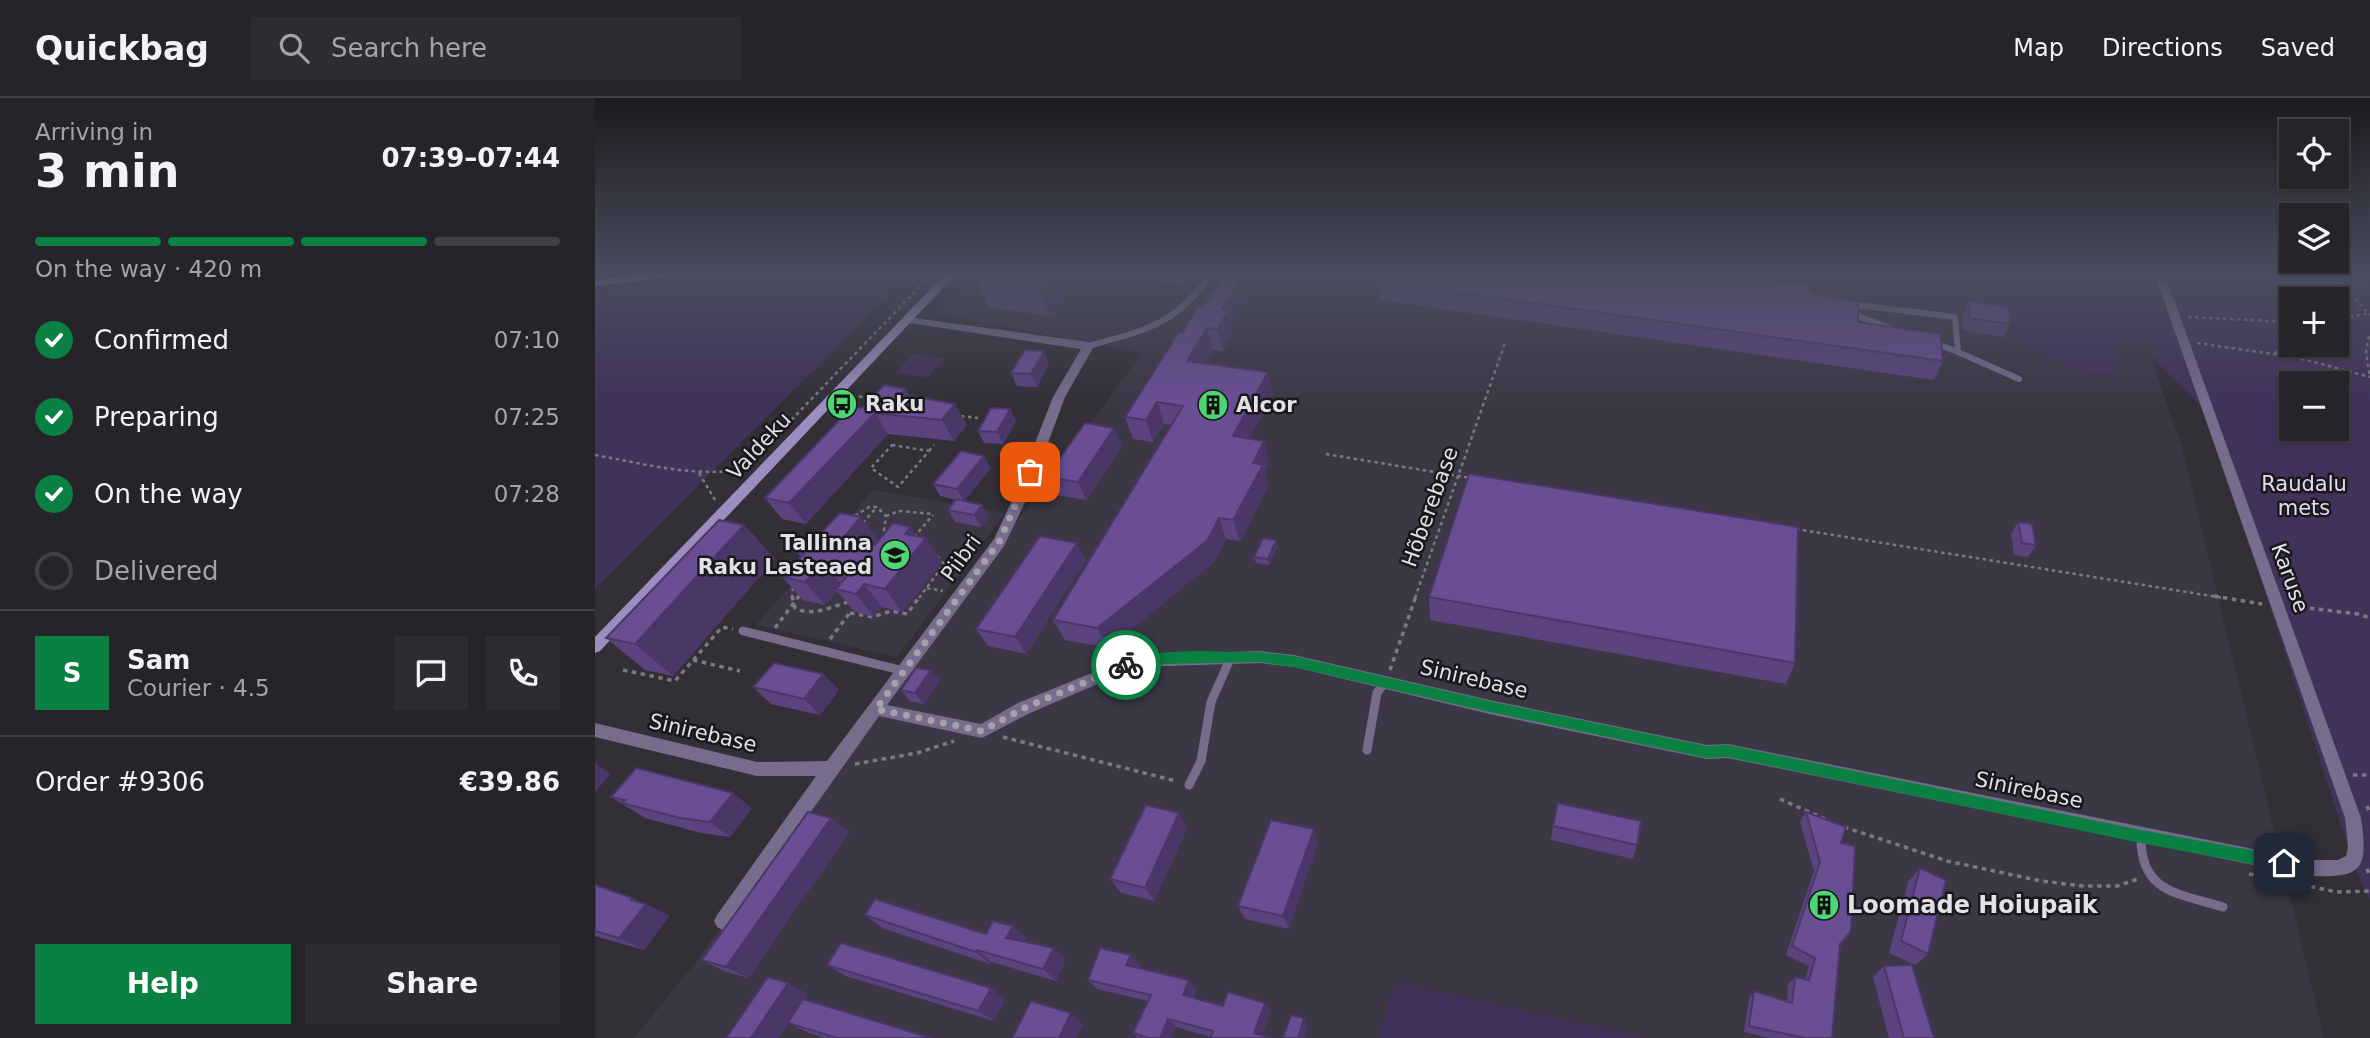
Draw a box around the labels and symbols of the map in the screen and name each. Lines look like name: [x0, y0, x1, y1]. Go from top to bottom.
bus stop icon: Raku: [825, 387, 859, 421]
building icon: Alcor: [1196, 388, 1230, 422]
place label: Raku: [865, 392, 924, 416]
place label: Alcor: [1236, 393, 1297, 417]
street label: Valdeku: [722, 408, 796, 484]
pin: [1000, 442, 1060, 502]
street label: Hõberebase: [1397, 444, 1463, 570]
park label: Raudalu mets: [2261, 472, 2347, 520]
street label: Piibri: [936, 530, 986, 586]
place label: Tallinna Raku Lasteaed: [698, 531, 872, 579]
school or university icon: Tallinna Raku Lasteaed: [878, 538, 912, 572]
street label: Karuse: [2266, 540, 2314, 616]
courier: [1091, 630, 1161, 700]
street label: Sinirebase: [1418, 655, 1530, 703]
street label: Sinirebase: [647, 709, 759, 757]
street label: Sinirebase: [1973, 767, 2085, 813]
pin: [2254, 833, 2314, 893]
building icon: Loomade Hoiupaik: [1807, 888, 1841, 922]
place label: Loomade Hoiupaik: [1847, 891, 2099, 919]

